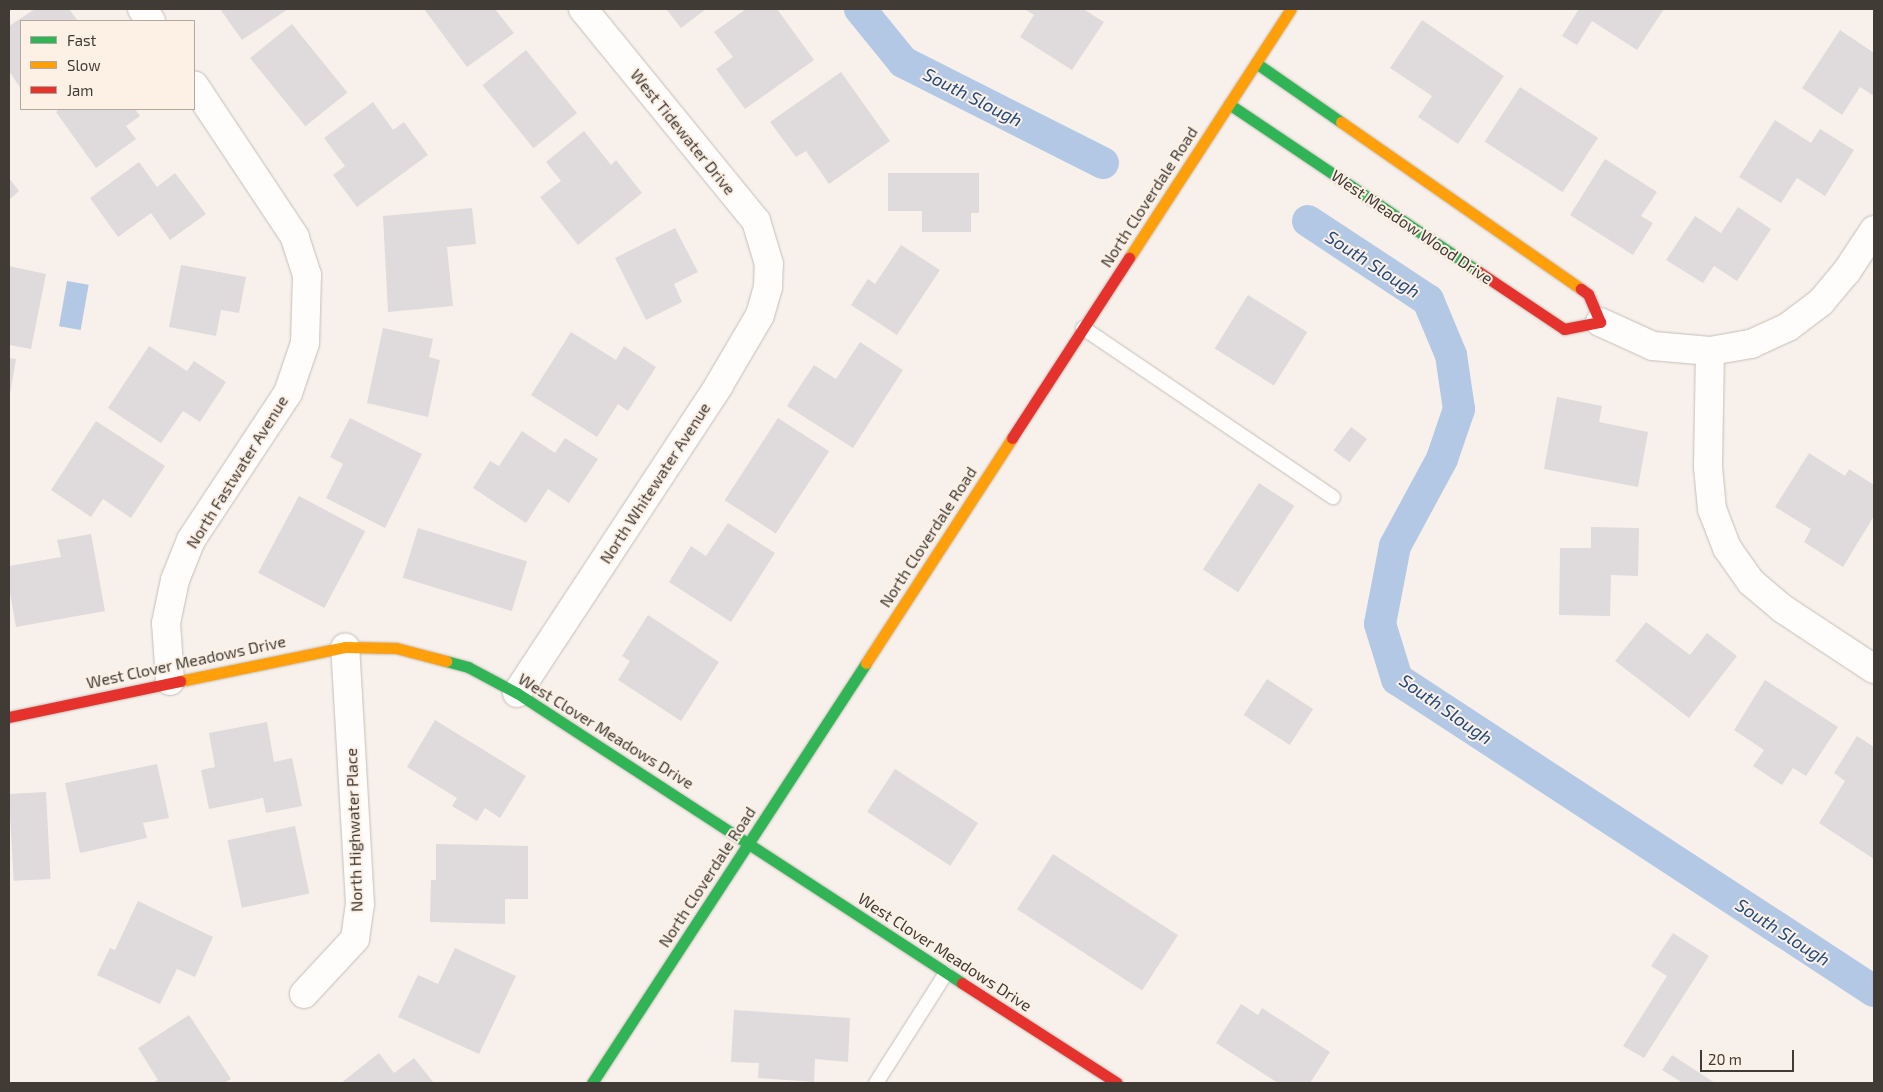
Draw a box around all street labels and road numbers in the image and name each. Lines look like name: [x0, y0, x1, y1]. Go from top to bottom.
street label: West Tidewater Drive: [626, 65, 740, 199]
street label: North Cloverdale Road: [1096, 123, 1202, 271]
street label: West Meadow Wood Drive: [1327, 166, 1497, 288]
street label: North Fastwater Avenue: [182, 392, 292, 552]
street label: North Whitewater Avenue: [595, 398, 715, 568]
street label: North Cloverdale Road: [875, 463, 981, 611]
street label: West Clover Meadows Drive: [84, 631, 288, 693]
street label: West Clover Meadows Drive: [515, 669, 697, 793]
street label: North Highwater Place: [342, 747, 366, 913]
street label: North Cloverdale Road: [654, 803, 760, 951]
street label: West Clover Meadows Drive: [854, 889, 1036, 1015]

